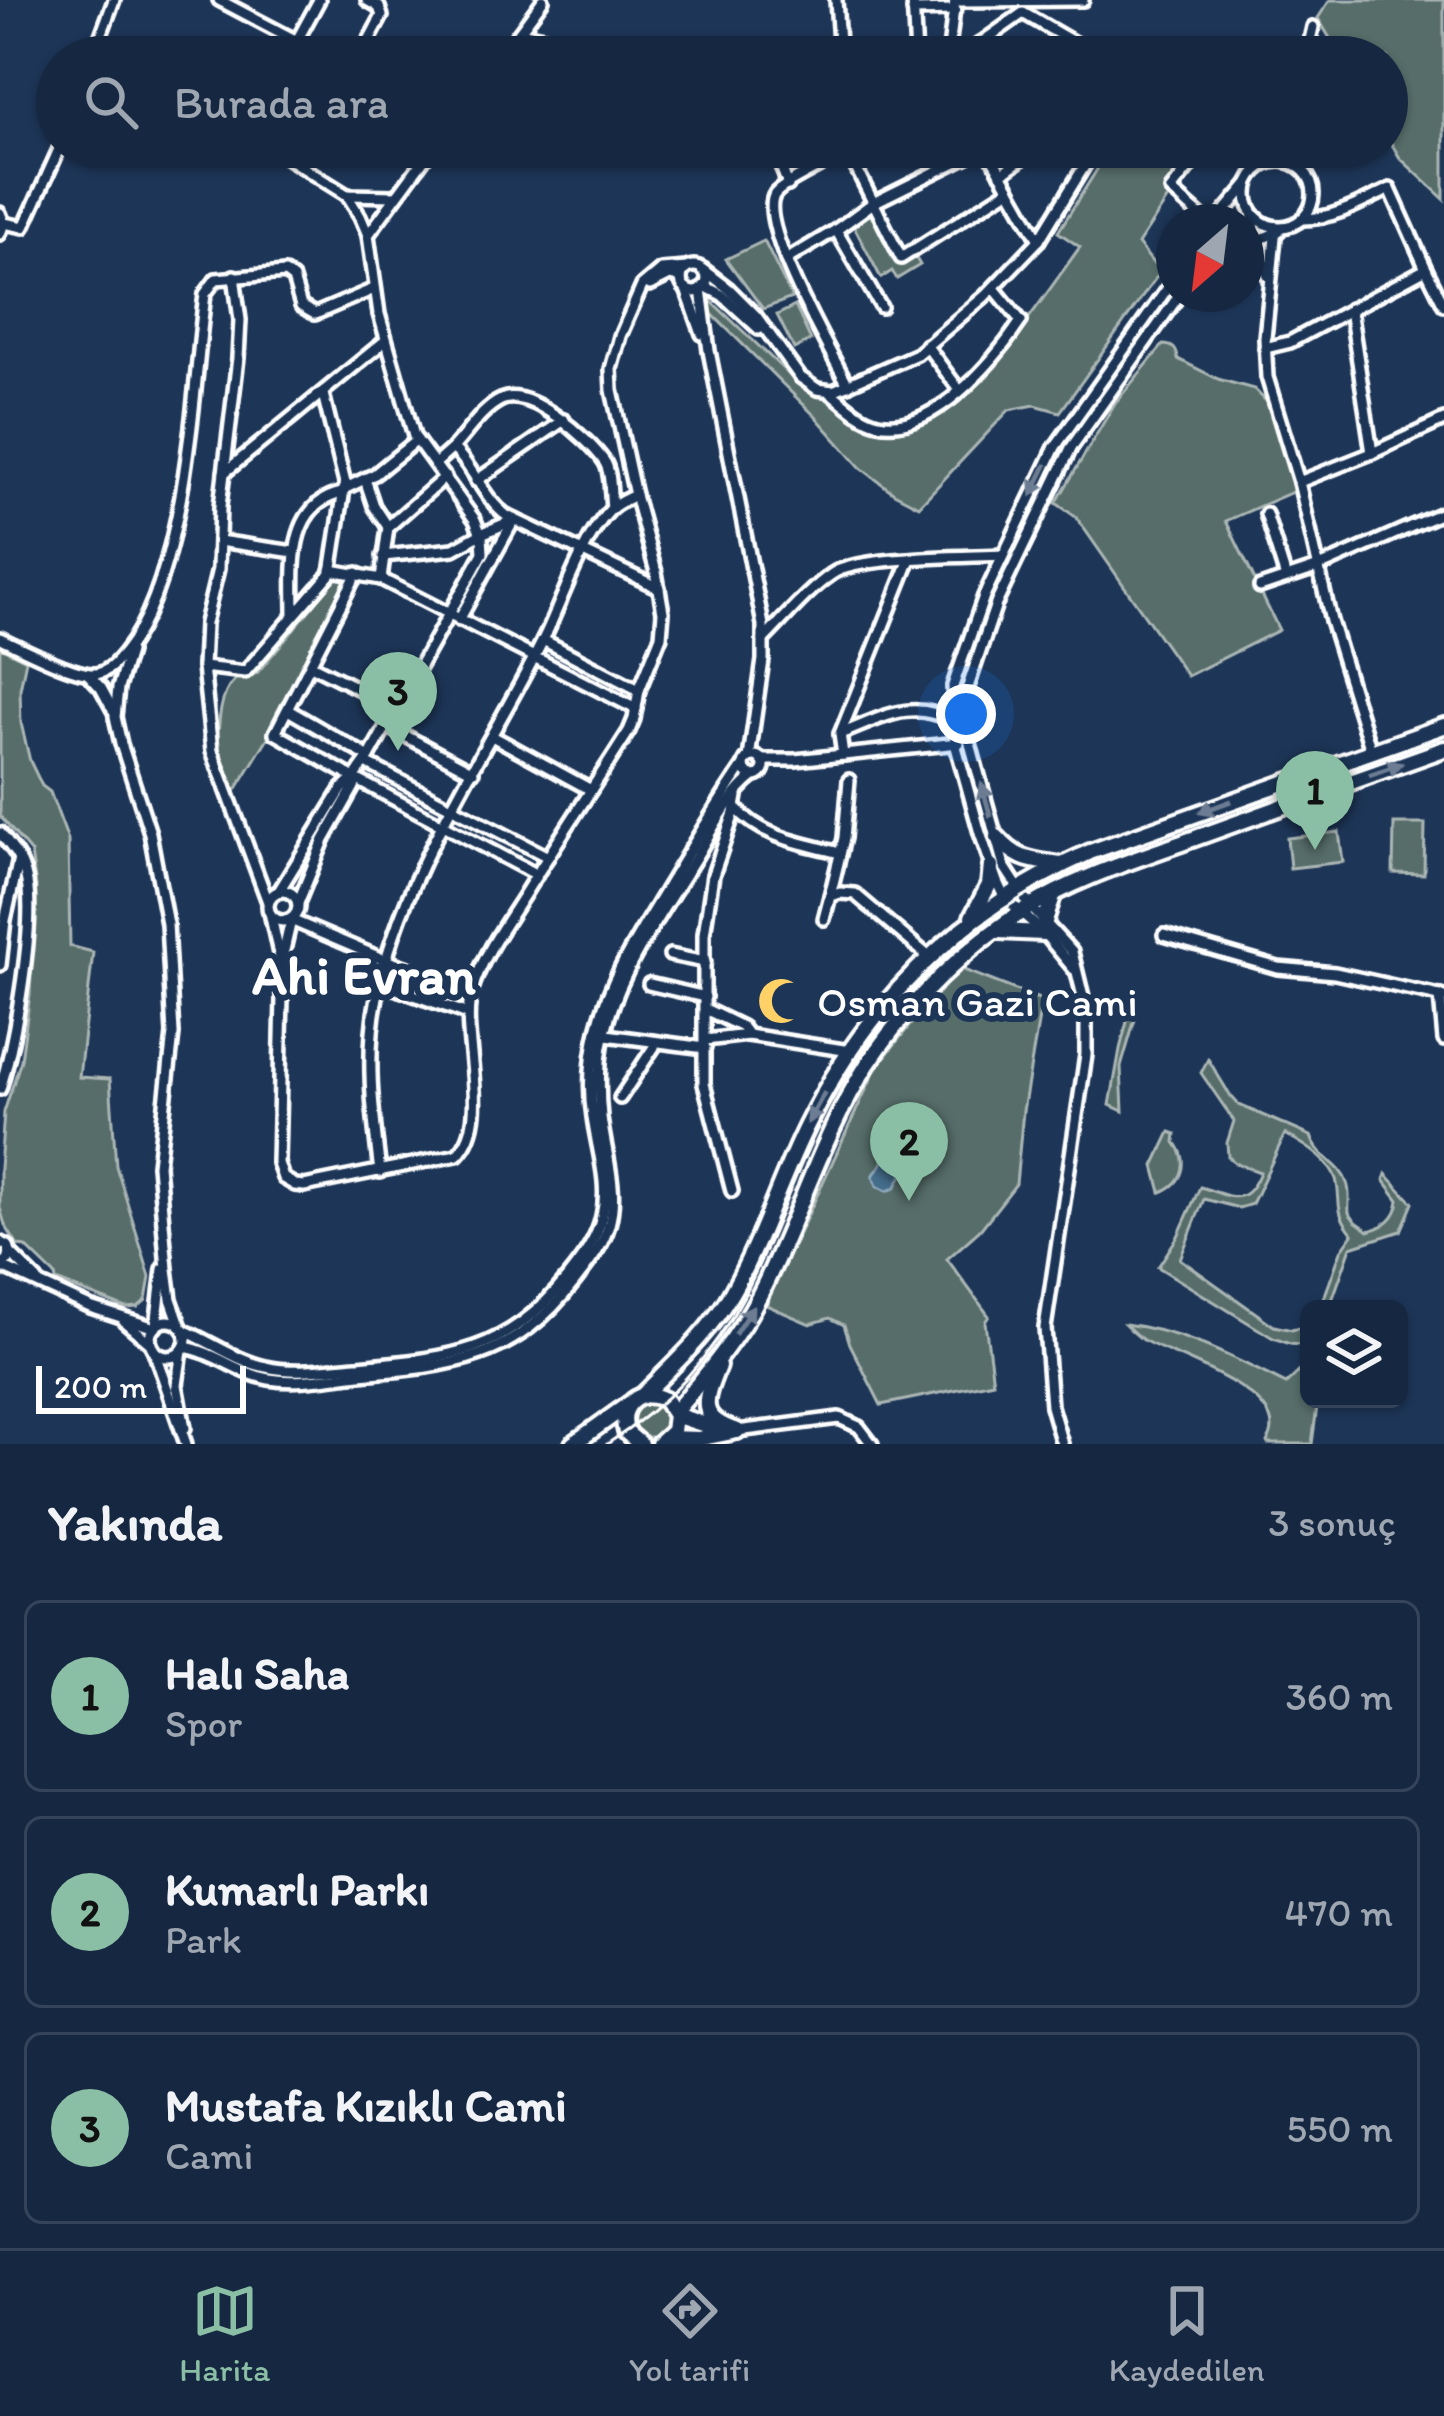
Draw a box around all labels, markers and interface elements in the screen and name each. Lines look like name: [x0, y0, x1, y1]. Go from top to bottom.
search box: [36, 36, 1408, 168]
icon: search: [78, 69, 144, 135]
text: Burada ara: [174, 75, 389, 129]
north arrow: [1156, 204, 1264, 312]
one-way arrow: [1029, 463, 1049, 497]
pin: 3: [359, 652, 437, 751]
your location: [936, 684, 996, 744]
pin: 1: [1276, 751, 1354, 850]
one-way arrow: [1369, 759, 1405, 777]
one-way arrow: [976, 781, 995, 818]
one-way arrow: [1197, 799, 1233, 817]
district label: Ahi Evran: [252, 943, 476, 1008]
mosque icon: Osman Gazi Cami: [756, 976, 806, 1026]
place label: Osman Gazi Cami: [817, 976, 1138, 1027]
one-way arrow: [806, 1091, 827, 1126]
pin: 2: [870, 1102, 948, 1201]
map controls: [1300, 1300, 1408, 1408]
button: layers: [1300, 1300, 1408, 1408]
one-way arrow: [733, 1303, 755, 1336]
scale bar: [36, 1360, 246, 1413]
text: 200 m: [54, 1367, 147, 1406]
text: Yakında: [48, 1492, 222, 1553]
text: 3 sonuç: [1268, 1499, 1396, 1546]
text: Halı Saha: [165, 1646, 349, 1700]
text: 1: [81, 1673, 99, 1720]
text: 360 m: [1286, 1673, 1393, 1720]
text: Spor: [165, 1700, 242, 1747]
text: Kumarlı Parkı: [165, 1862, 429, 1916]
text: 2: [80, 1889, 100, 1936]
text: 470 m: [1285, 1889, 1393, 1936]
text: Park: [165, 1916, 242, 1963]
text: Mustafa Kızıklı Cami: [165, 2078, 566, 2132]
text: 3: [79, 2105, 101, 2152]
text: 550 m: [1286, 2105, 1393, 2152]
text: Cami: [165, 2132, 253, 2179]
tab: Harita: [179, 2278, 270, 2389]
tab: Yol tarifi: [629, 2278, 750, 2389]
tab: Kaydedilen: [1109, 2278, 1265, 2389]

